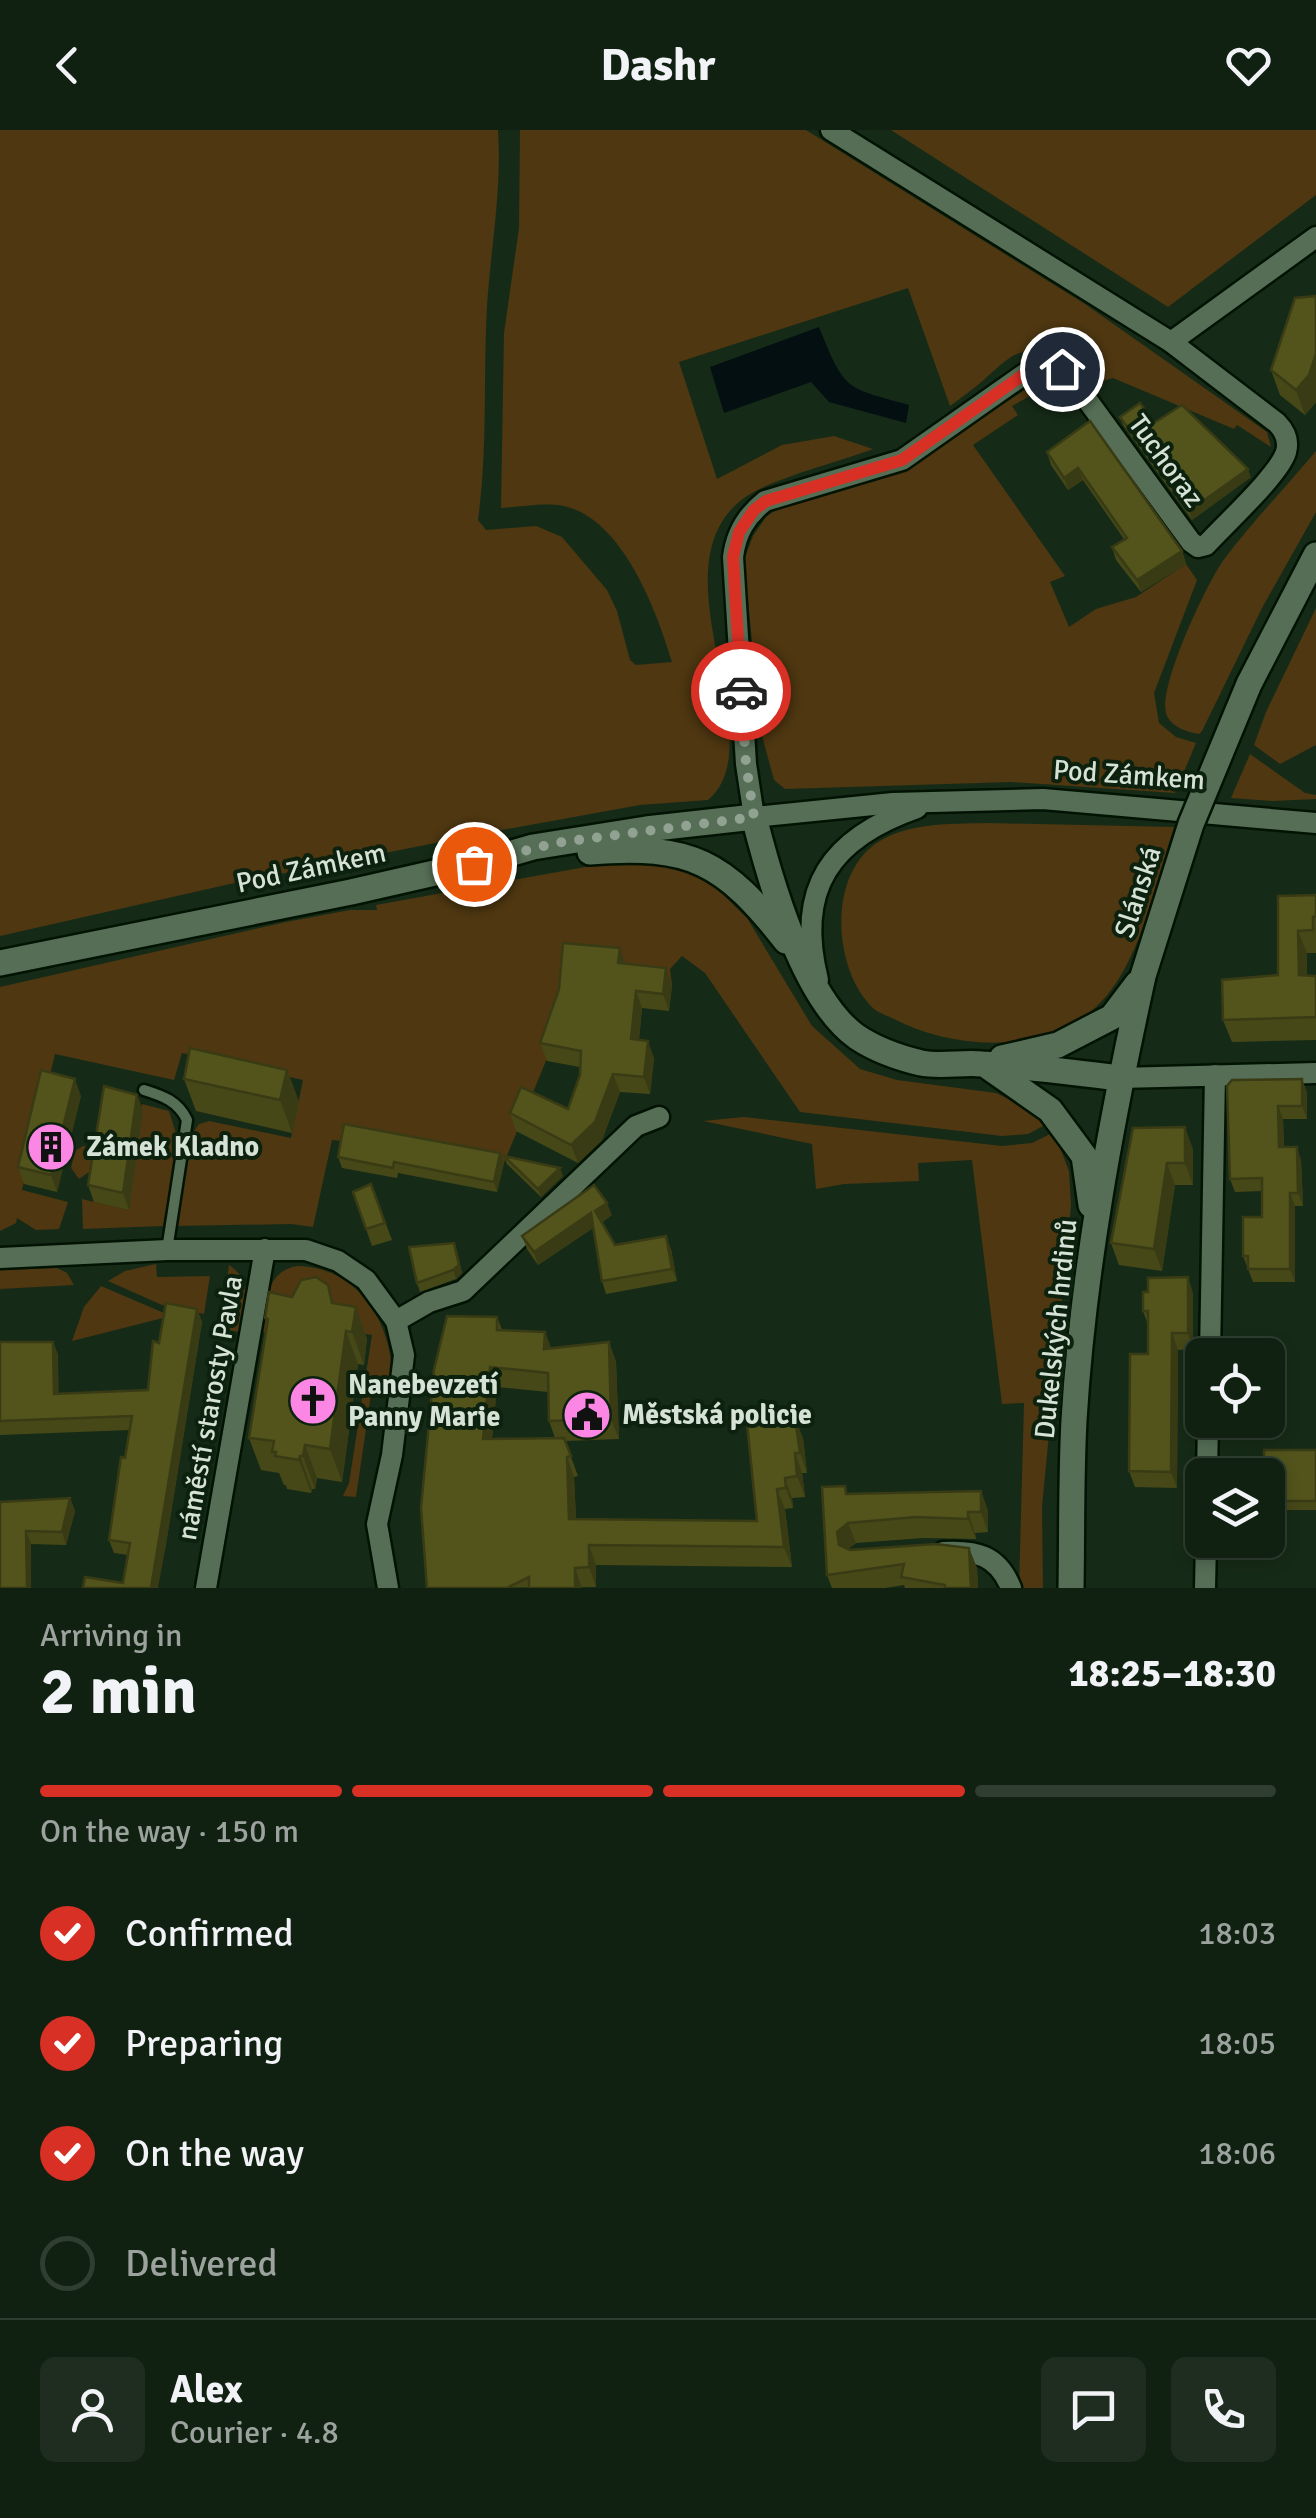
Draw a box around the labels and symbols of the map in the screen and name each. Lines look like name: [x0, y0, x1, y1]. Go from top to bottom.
pin: [1020, 327, 1105, 412]
street label: Tuchoraz: [1121, 408, 1211, 514]
courier: [691, 641, 791, 741]
street label: Pod Zámkem: [1052, 753, 1206, 797]
pin: [432, 822, 517, 907]
street label: Pod Zámkem: [233, 836, 389, 900]
street label: Slánská: [1107, 842, 1169, 942]
building icon: Zámek Kladno: [25, 1121, 77, 1173]
place label: Zámek Kladno: [86, 1130, 259, 1164]
street label: Dukelských hrdinů: [1028, 1217, 1084, 1441]
street label: náměstí starosty Pavla: [170, 1273, 250, 1543]
place label: Nanebevzetí Panny Marie: [348, 1368, 500, 1434]
church icon: Nanebevzetí Panny Marie: [287, 1375, 339, 1427]
public building icon: Městská policie: [561, 1389, 613, 1441]
place label: Městská policie: [622, 1398, 812, 1432]

